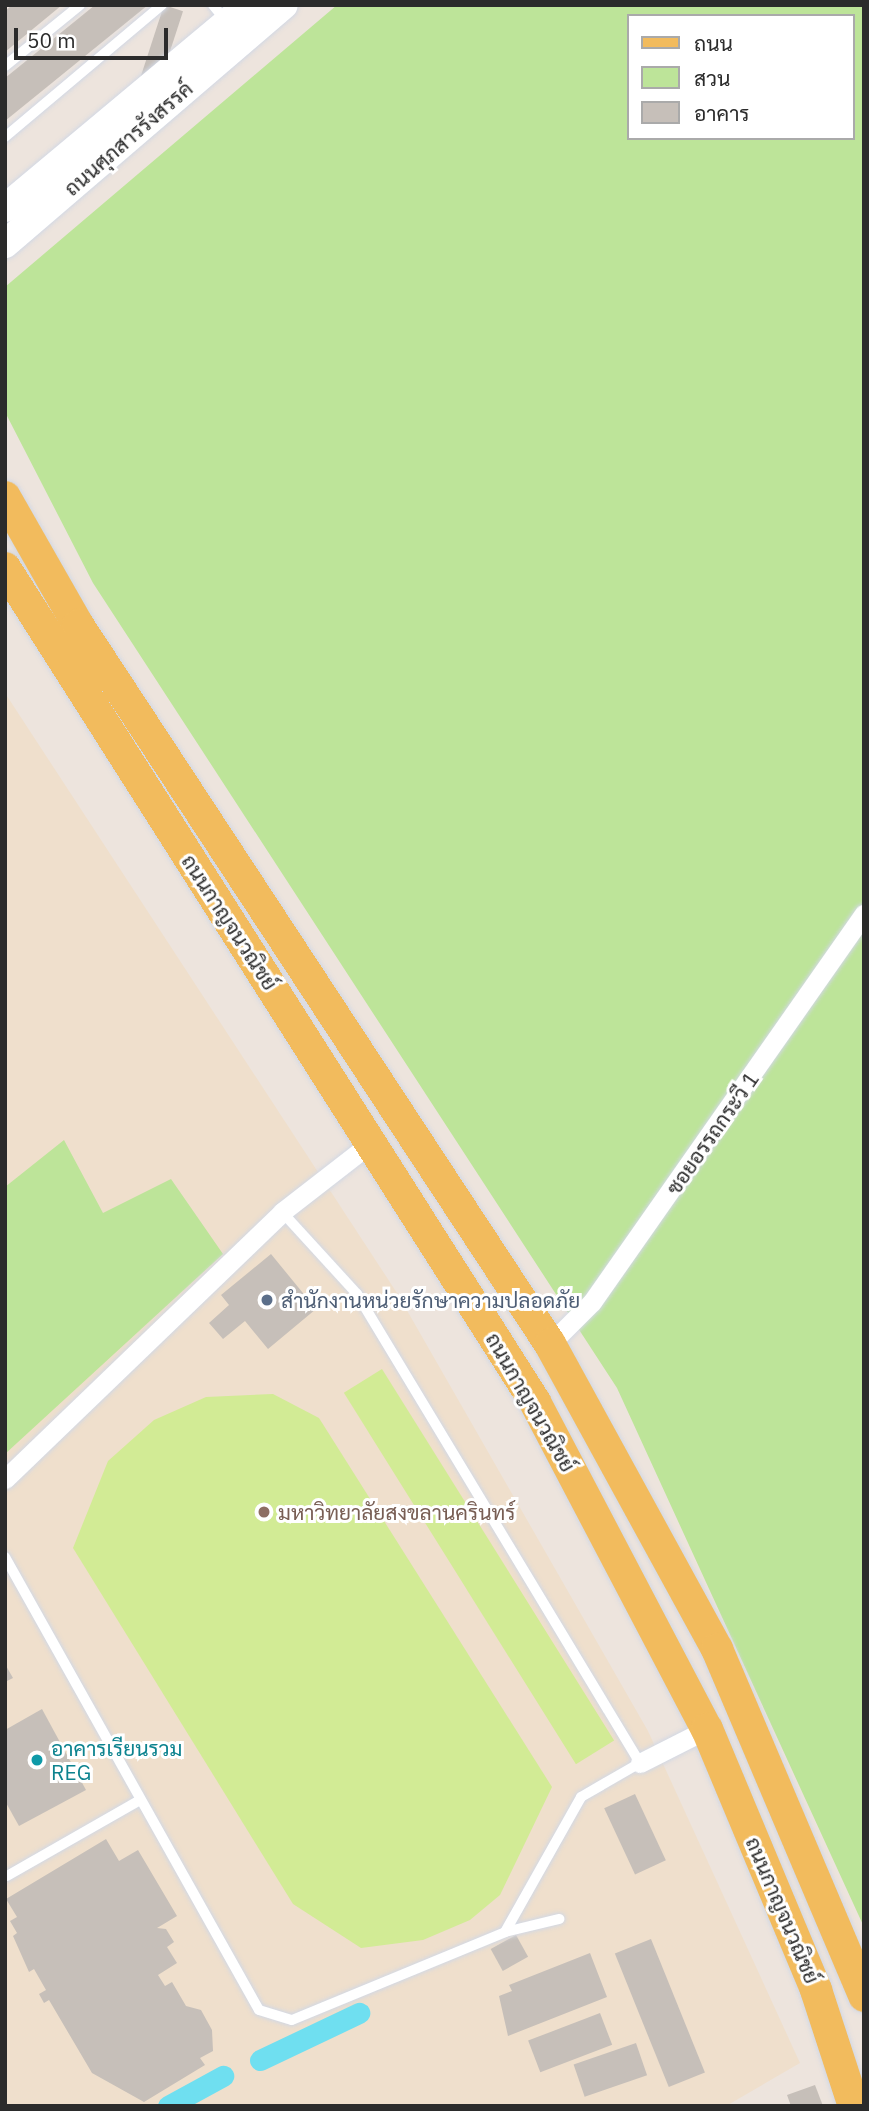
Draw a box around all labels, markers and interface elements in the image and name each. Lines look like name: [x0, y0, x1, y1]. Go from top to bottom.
scale bar: [18, 14, 172, 58]
legend: [628, 14, 855, 140]
text: 50 m: [27, 26, 76, 54]
text: ถนน: [694, 29, 733, 57]
text: สวน: [694, 64, 730, 92]
street label: ถนนศุภสารรังสรรค์: [59, 75, 197, 201]
text: อาคาร: [694, 99, 750, 127]
street label: ถนนกาญจนวณิชย์: [177, 849, 283, 995]
street label: ซอยอรรถกระวี 1: [660, 1067, 764, 1199]
place label: สำนักงานหน่วยรักษาความปลอดภัย: [281, 1287, 580, 1313]
marker: สำนักงานหน่วยรักษาความปลอดภัย: [259, 1292, 275, 1308]
street label: ถนนกาญจนวณิชย์: [481, 1328, 581, 1476]
place label: มหาวิทยาลัยสงขลานครินทร์: [278, 1499, 515, 1525]
marker: มหาวิทยาลัยสงขลานครินทร์: [256, 1504, 272, 1520]
place label: อาคารเรียนรวม REG: [51, 1735, 182, 1785]
marker: อาคารเรียนรวม REG: [29, 1752, 45, 1768]
street label: ถนนกาญจนวณิชย์: [741, 1833, 825, 1987]

